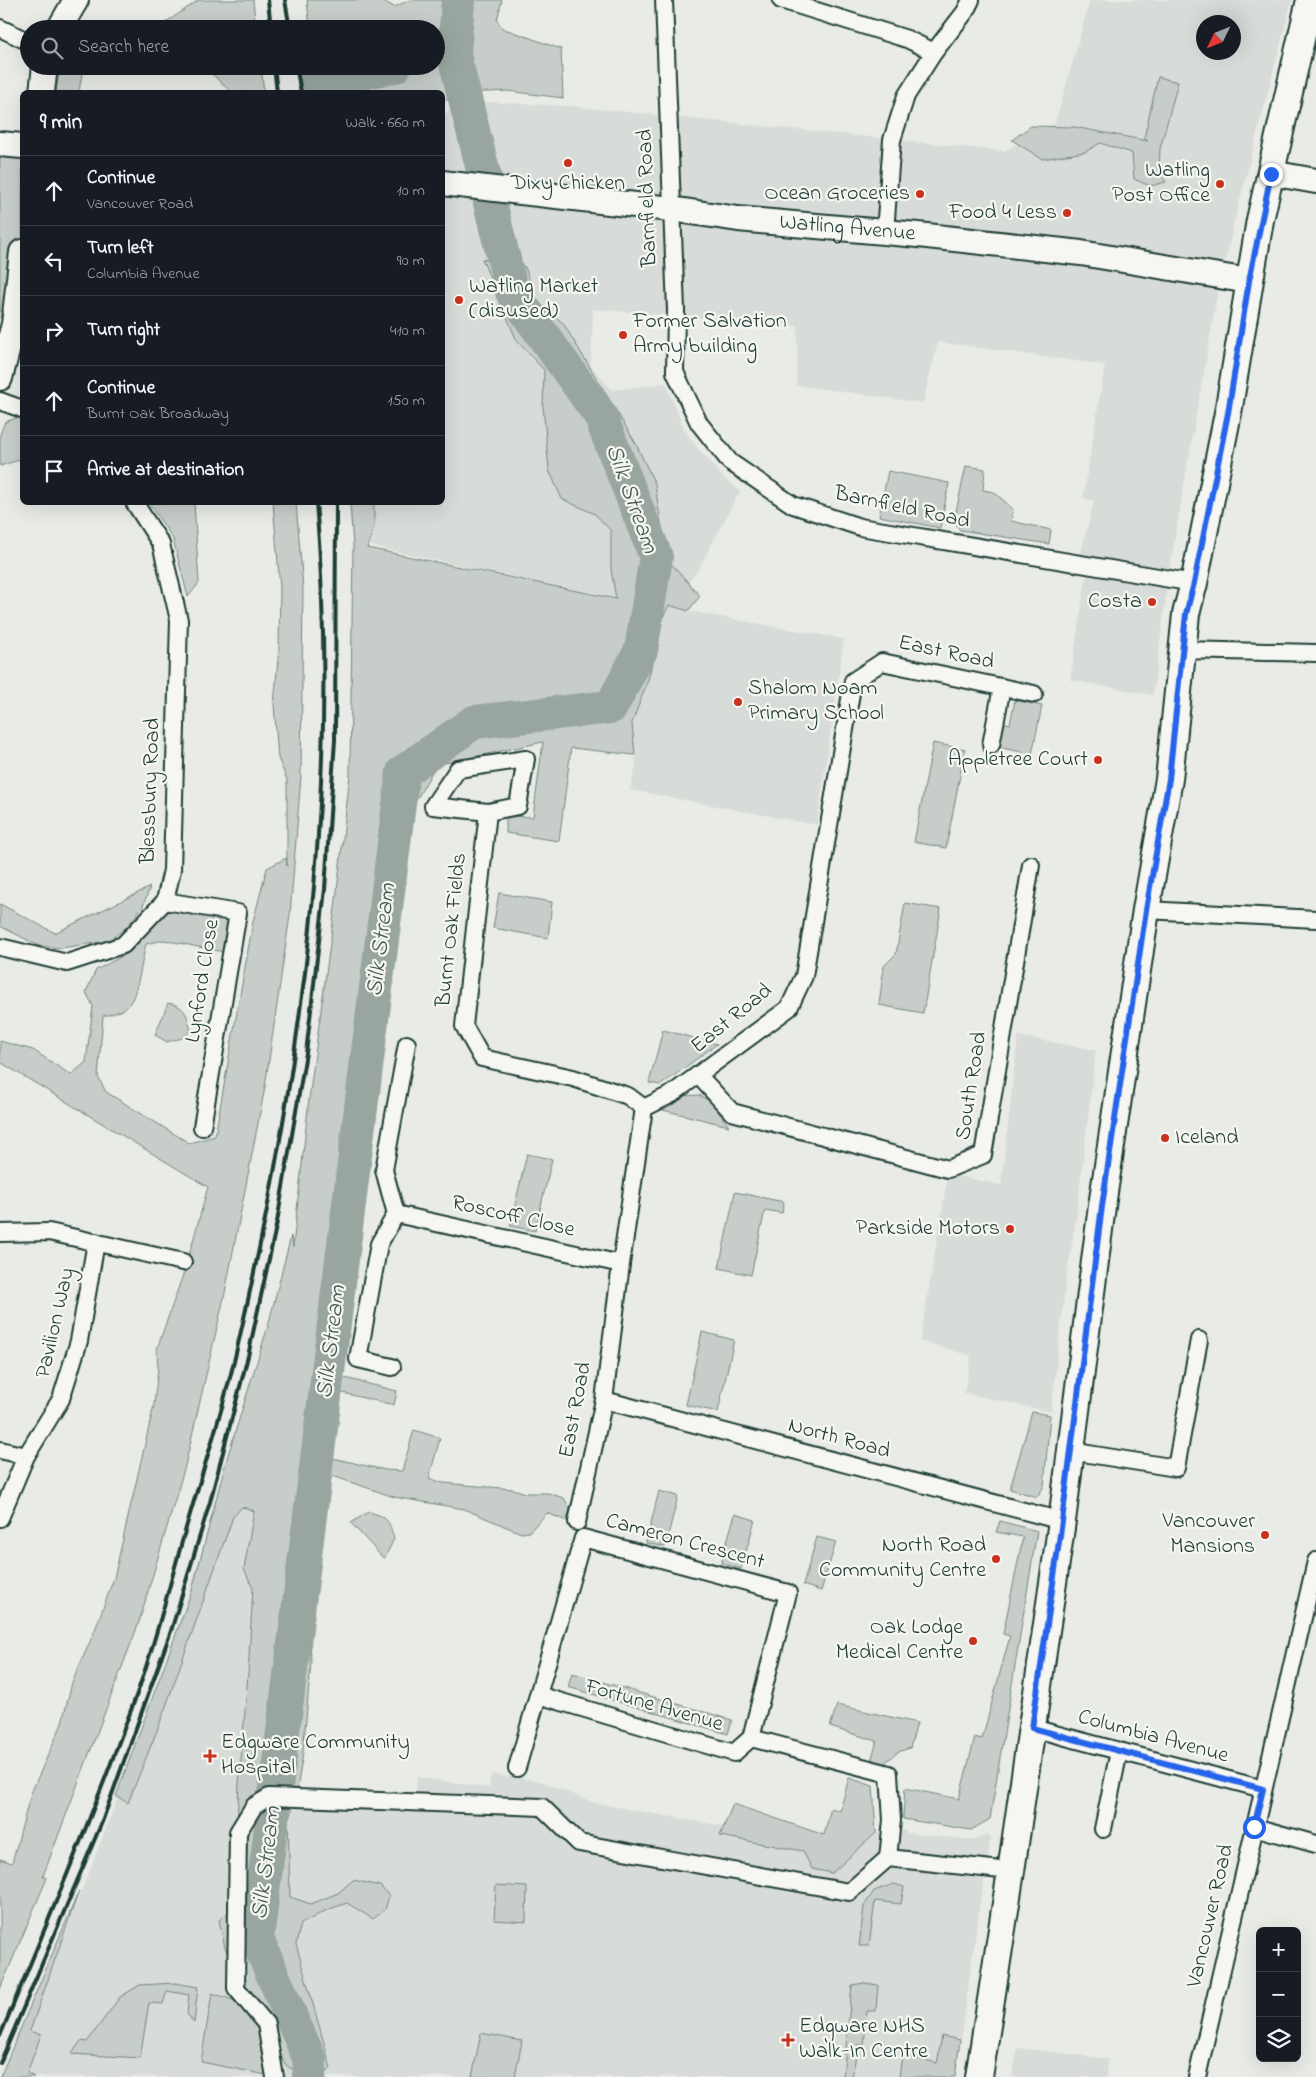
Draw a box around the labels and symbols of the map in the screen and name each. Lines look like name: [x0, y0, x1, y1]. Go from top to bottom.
north arrow: [1196, 15, 1241, 60]
street label: Barnfield Road: [630, 129, 666, 268]
place label: Watling Post Office: [1112, 155, 1210, 212]
marker: Dixy Chicken: [562, 157, 574, 169]
route end: [1260, 163, 1283, 186]
place label: Dixy Chicken: [510, 168, 625, 201]
place label: Ocean Groceries: [764, 178, 910, 210]
marker: Watling Post Office: [1214, 178, 1226, 190]
marker: Ocean Groceries: [914, 188, 926, 200]
place label: Food 4 Less: [948, 197, 1057, 229]
street label: Watling Avenue: [778, 207, 917, 251]
marker: Food 4 Less: [1061, 207, 1073, 219]
place label: Watling Market (disused): [469, 271, 599, 328]
marker: Watling Market (disused): [453, 294, 465, 306]
place label: Former Salvation Army building: [632, 306, 787, 364]
marker: Former Salvation Army building: [617, 329, 629, 341]
water label: Silk Stream: [595, 440, 667, 559]
street label: Barnfield Road: [830, 478, 973, 538]
place label: Costa: [1088, 586, 1142, 618]
marker: Costa: [1146, 596, 1158, 608]
street label: East Road: [895, 627, 997, 679]
place label: Shalom Noam Primary School: [748, 673, 884, 731]
marker: Shalom Noam Primary School: [732, 696, 744, 708]
street label: Blessbury Road: [132, 717, 171, 866]
place label: Appletree Court: [948, 744, 1089, 776]
marker: Appletree Court: [1092, 754, 1104, 766]
street label: Burnt Oak Fields: [428, 851, 476, 1010]
water label: Silk Stream: [358, 881, 406, 998]
street label: Lynford Close: [177, 917, 230, 1045]
street label: East Road: [684, 976, 780, 1062]
street label: South Road: [948, 1030, 996, 1142]
place label: Iceland: [1175, 1122, 1239, 1154]
marker: Iceland: [1159, 1132, 1171, 1144]
street label: Roscoff Close: [448, 1187, 578, 1247]
place label: Parkside Motors: [856, 1213, 1000, 1245]
marker: Parkside Motors: [1004, 1223, 1016, 1235]
street label: Pavilion Way: [28, 1265, 85, 1382]
water label: Silk Stream: [308, 1283, 356, 1400]
street label: East Road: [551, 1359, 601, 1461]
street label: North Road: [784, 1410, 894, 1468]
street label: Cameron Crescent: [602, 1505, 769, 1579]
place label: Vancouver Mansions: [1161, 1506, 1255, 1563]
marker: Vancouver Mansions: [1259, 1529, 1271, 1541]
place label: North Road Community Centre: [819, 1530, 986, 1588]
marker: North Road Community Centre: [990, 1553, 1002, 1565]
place label: Oak Lodge Medical Centre: [836, 1612, 963, 1669]
marker: Oak Lodge Medical Centre: [967, 1635, 979, 1647]
street label: Fortune Avenue: [580, 1671, 727, 1741]
street label: Columbia Avenue: [1074, 1702, 1232, 1773]
place label: Edgware Community Hospital: [221, 1727, 410, 1784]
marker: Edgware Community Hospital: [203, 1749, 217, 1763]
water label: Silk Stream: [243, 1804, 291, 1921]
route start: [1243, 1816, 1266, 1839]
street label: Vancouver Road: [1179, 1841, 1243, 1992]
place label: Edgware NHS Walk-In Centre: [799, 2011, 928, 2068]
marker: Edgware NHS Walk-In Centre: [781, 2033, 795, 2047]

